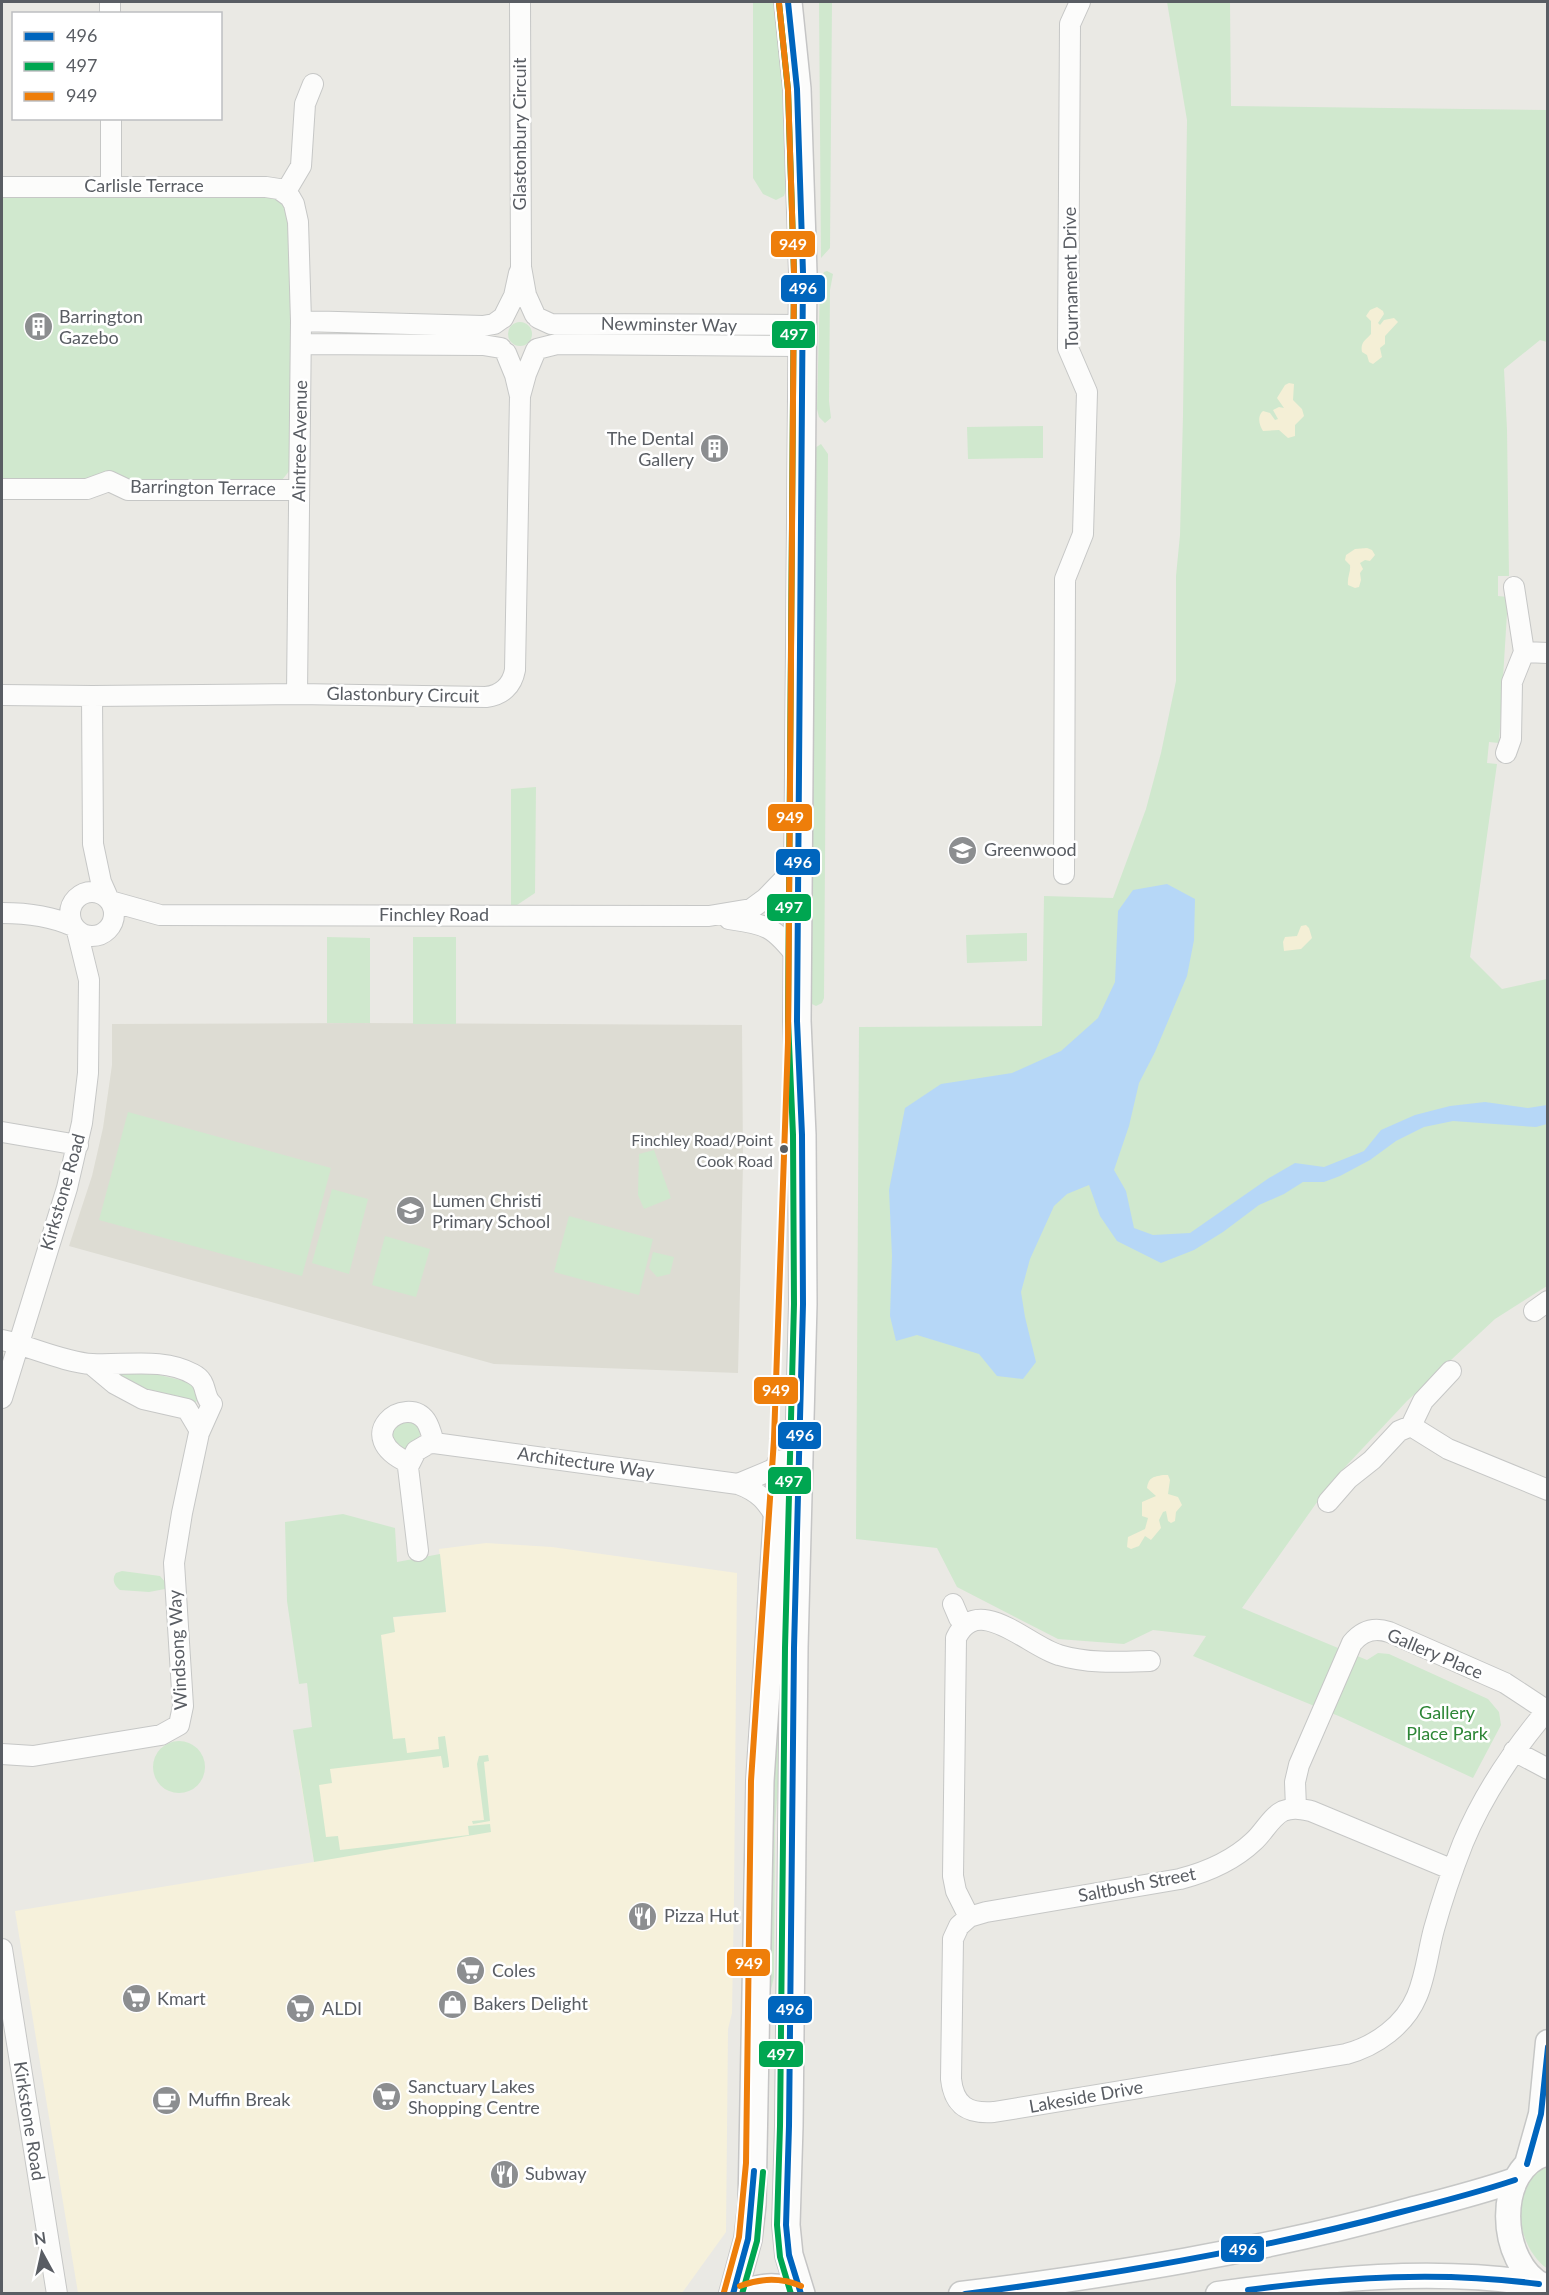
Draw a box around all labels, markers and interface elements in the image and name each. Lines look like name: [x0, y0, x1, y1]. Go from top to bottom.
legend: [12, 12, 222, 120]
text: 496: [66, 24, 97, 46]
text: 497: [66, 54, 97, 76]
street label: Glastonbury Circuit: [508, 57, 530, 210]
text: 949: [66, 84, 97, 106]
street label: Carlisle Terrace: [84, 174, 204, 196]
street label: Tournament Drive: [1058, 207, 1082, 349]
line badge: 949: [770, 230, 816, 258]
text: 949: [779, 234, 807, 253]
line badge: 496: [780, 274, 826, 303]
text: 496: [789, 278, 817, 297]
place label: Barrington Gazebo: [59, 305, 143, 348]
building icon: Barrington Gazebo: [22, 311, 54, 343]
street label: Newminster Way: [601, 312, 738, 336]
line badge: 497: [771, 320, 816, 349]
text: 497: [780, 324, 808, 343]
street label: Aintree Avenue: [287, 380, 311, 502]
place label: The Dental Gallery: [607, 427, 695, 470]
building icon: The Dental Gallery: [699, 433, 731, 465]
street label: Barrington Terrace: [130, 475, 276, 499]
street label: Glastonbury Circuit: [326, 682, 480, 706]
line badge: 949: [767, 803, 813, 832]
text: 949: [776, 807, 804, 826]
school or university icon: Greenwood: [947, 834, 979, 866]
place label: Greenwood: [984, 838, 1077, 860]
line badge: 496: [775, 848, 821, 876]
text: 496: [784, 852, 812, 871]
line badge: 497: [766, 893, 812, 922]
text: 497: [775, 897, 803, 916]
street label: Finchley Road: [379, 903, 489, 925]
place label: Finchley Road/Point Cook Road: [631, 1130, 773, 1170]
street label: Kirkstone Road: [35, 1131, 89, 1253]
marker: Finchley Road/Point Cook Road: [778, 1143, 790, 1155]
place label: Lumen Christi Primary School: [432, 1189, 550, 1232]
school or university icon: Lumen Christi Primary School: [395, 1195, 427, 1227]
line badge: 949: [753, 1376, 799, 1405]
text: 949: [762, 1380, 790, 1399]
line badge: 496: [777, 1421, 822, 1450]
text: 496: [786, 1425, 814, 1444]
street label: Architecture Way: [516, 1442, 657, 1483]
line badge: 497: [767, 1466, 812, 1495]
text: 497: [775, 1471, 803, 1490]
street label: Windsong Way: [163, 1589, 191, 1711]
street label: Gallery Place: [1384, 1623, 1487, 1683]
park label: Gallery Place Park: [1406, 1701, 1489, 1744]
street label: Saltbush Street: [1076, 1862, 1198, 1906]
restaurant icon: Pizza Hut: [627, 1900, 659, 1932]
place label: Pizza Hut: [664, 1904, 740, 1926]
line badge: 949: [726, 1948, 771, 1977]
text: 949: [735, 1953, 763, 1972]
supermarket icon: Coles: [455, 1955, 487, 1987]
place label: Coles: [492, 1959, 536, 1981]
supermarket icon: Kmart: [120, 1983, 152, 2015]
place label: Kmart: [157, 1987, 206, 2009]
shop icon: Bakers Delight: [436, 1988, 468, 2020]
place label: Bakers Delight: [473, 1992, 588, 2014]
supermarket icon: ALDI: [285, 1993, 317, 2025]
line badge: 496: [767, 1995, 813, 2024]
place label: ALDI: [322, 1997, 362, 2019]
text: 496: [776, 1999, 804, 2018]
line badge: 497: [758, 2040, 804, 2068]
text: 497: [767, 2044, 795, 2063]
street label: Kirkstone Road: [10, 2060, 50, 2182]
place label: Sanctuary Lakes Shopping Centre: [408, 2075, 540, 2118]
street label: Lakeside Drive: [1027, 2075, 1145, 2117]
supermarket icon: Sanctuary Lakes Shopping Centre: [371, 2081, 403, 2113]
cafe icon: Muffin Break: [151, 2084, 183, 2116]
place label: Muffin Break: [188, 2088, 291, 2110]
restaurant icon: Subway: [488, 2158, 520, 2190]
place label: Subway: [525, 2162, 587, 2184]
north arrow: [12, 2223, 72, 2283]
text: N: [32, 2227, 47, 2248]
line badge: 496: [1220, 2235, 1265, 2263]
text: 496: [1229, 2239, 1257, 2258]

